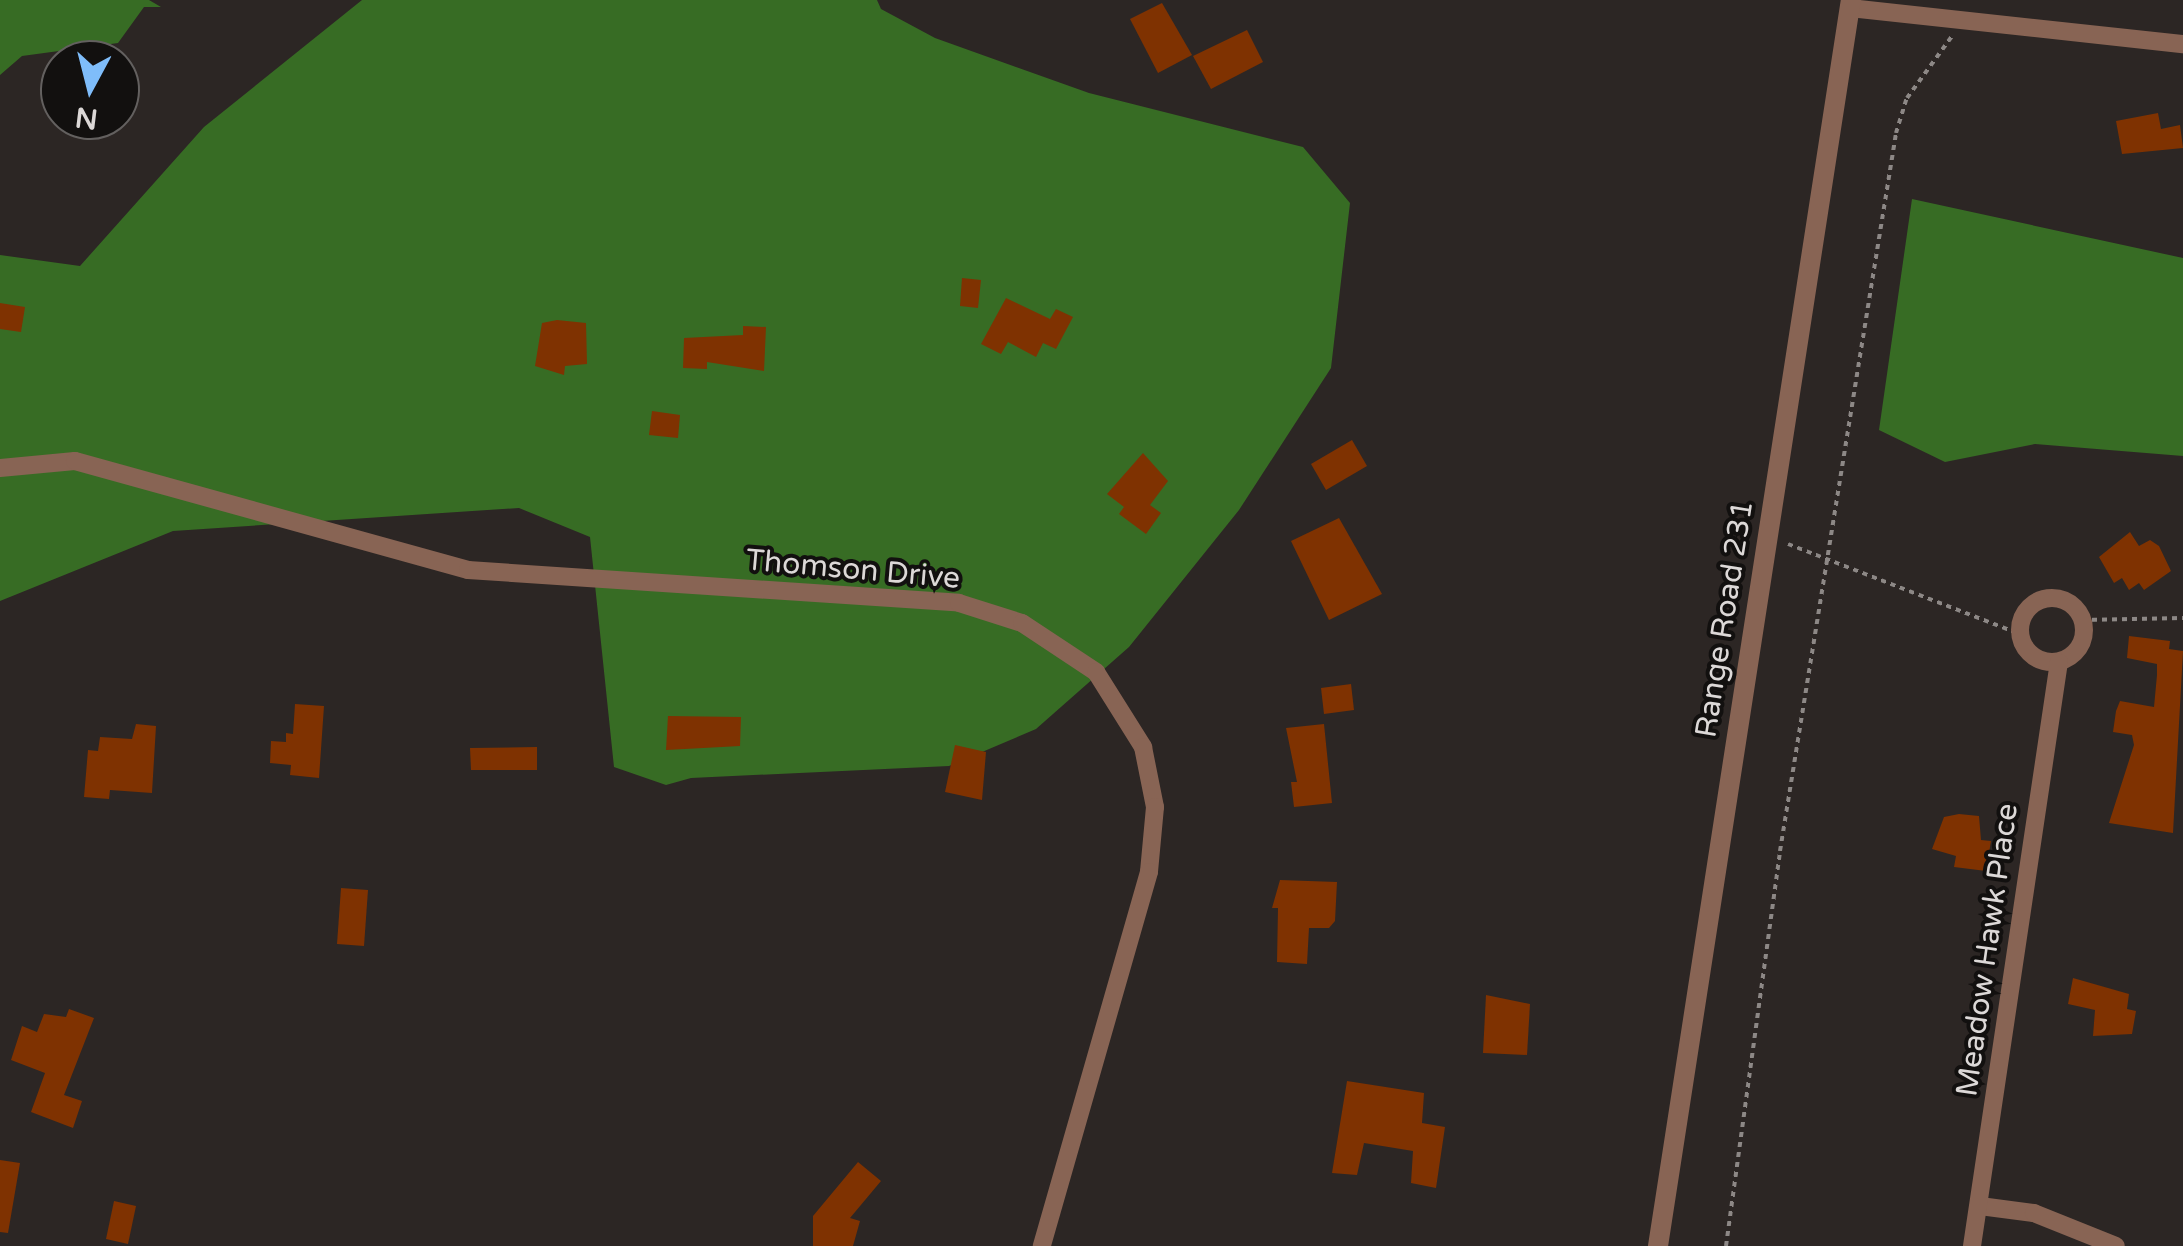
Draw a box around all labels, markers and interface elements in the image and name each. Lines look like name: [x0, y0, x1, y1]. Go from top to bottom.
north arrow: [40, 40, 140, 140]
text: N: [73, 100, 100, 136]
street label: Range Road 231: [1688, 498, 1762, 740]
street label: Thomson Drive: [744, 543, 962, 597]
street label: Meadow Hawk Place: [1950, 801, 2026, 1099]

